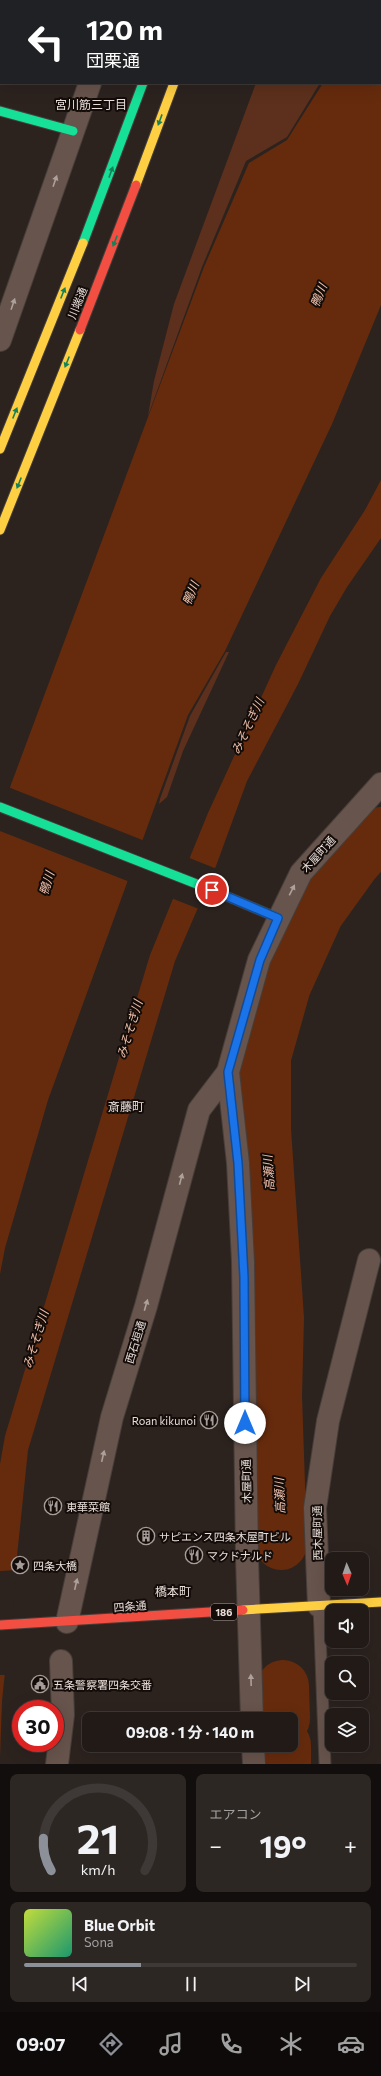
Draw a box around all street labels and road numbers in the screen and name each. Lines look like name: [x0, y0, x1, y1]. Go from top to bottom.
street label: 川端通: [65, 285, 89, 321]
street label: 木屋町通: [298, 833, 338, 875]
street label: 西石垣通: [122, 1319, 148, 1365]
street label: 木屋町通: [239, 1459, 253, 1503]
street label: 西木屋町通: [310, 1505, 324, 1561]
street label: 四条通: [113, 1598, 147, 1614]
road number: 186: [211, 1604, 237, 1620]

